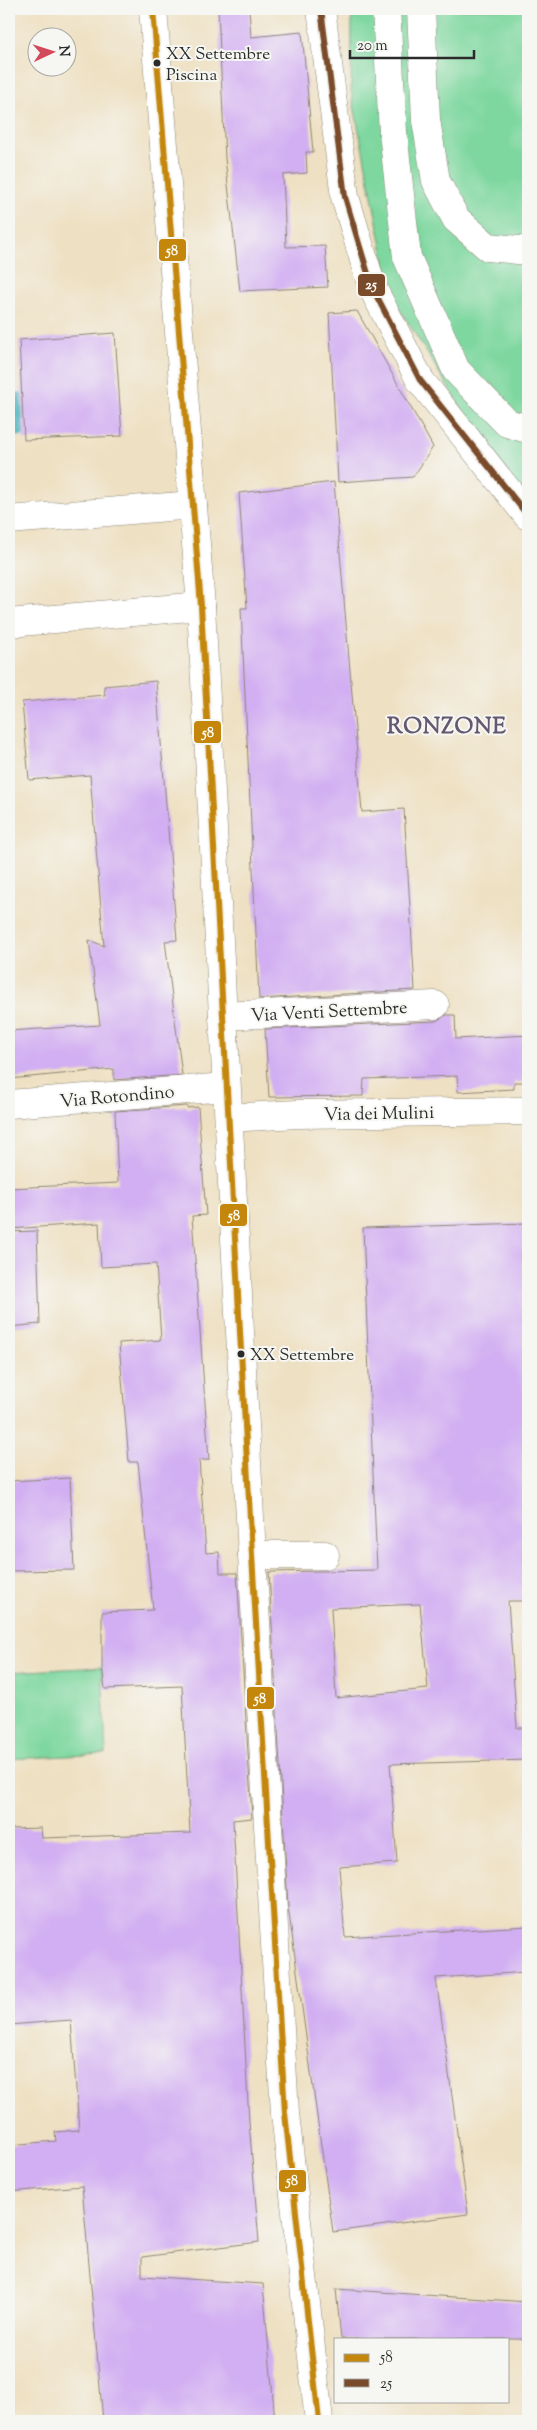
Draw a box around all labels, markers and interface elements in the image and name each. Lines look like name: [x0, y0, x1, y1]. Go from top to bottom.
north arrow: [28, 28, 78, 78]
scale bar: [350, 28, 473, 60]
text: 20 m: [357, 36, 388, 57]
place label: XX Settembre Piscina: [166, 43, 270, 88]
text: N: [53, 45, 73, 58]
marker: XX Settembre Piscina: [152, 58, 162, 68]
line badge: 58: [158, 238, 187, 262]
text: 58: [165, 242, 178, 262]
line badge: 25: [357, 273, 386, 297]
text: 25: [365, 276, 377, 296]
district label: RONZONE: [387, 712, 507, 744]
line badge: 58: [193, 720, 222, 744]
text: 58: [201, 724, 214, 744]
street label: Via Venti Settembre: [250, 996, 408, 1030]
street label: Via Rotondino: [59, 1080, 176, 1116]
street label: Via dei Mulini: [324, 1101, 435, 1129]
line badge: 58: [219, 1203, 248, 1227]
text: 58: [227, 1207, 240, 1227]
place label: XX Settembre: [250, 1344, 354, 1368]
marker: XX Settembre: [236, 1349, 246, 1359]
line badge: 58: [246, 1686, 275, 1710]
text: 58: [253, 1690, 266, 1710]
line badge: 58: [278, 2169, 307, 2193]
text: 58: [285, 2172, 298, 2192]
legend: [334, 2338, 510, 2402]
text: 58: [379, 2348, 393, 2369]
text: 25: [380, 2374, 392, 2395]

